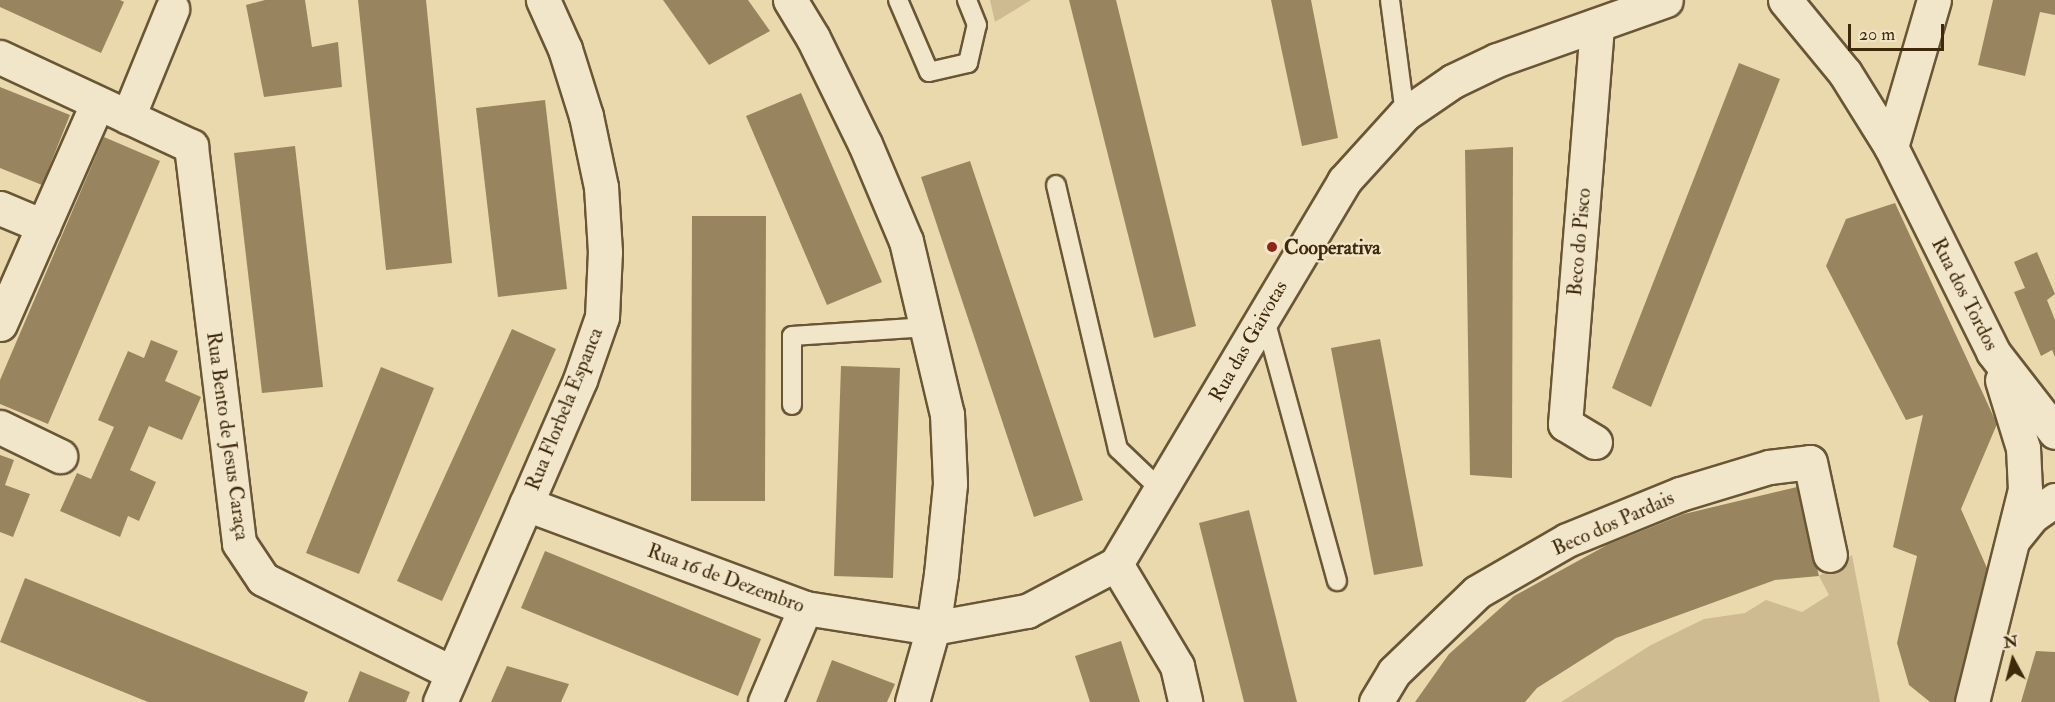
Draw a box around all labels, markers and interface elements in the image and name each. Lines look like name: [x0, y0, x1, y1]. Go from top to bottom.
scale bar: [1851, 12, 1947, 50]
text: 20 m: [1859, 23, 1895, 46]
street label: Beco do Pisco: [1562, 187, 1596, 297]
street label: Rua dos Tordos: [1926, 234, 2004, 354]
place label: Cooperativa: [1284, 235, 1381, 259]
marker: Cooperativa: [1265, 240, 1279, 254]
street label: Rua das Gaivotas: [1204, 276, 1292, 406]
street label: Rua Florbela Espanca: [520, 324, 608, 494]
street label: Rua Bento de Jesus Caraça: [201, 330, 255, 542]
street label: Beco dos Pardais: [1548, 485, 1678, 561]
street label: Rua 16 de Dezembro: [644, 538, 808, 618]
north arrow: [1983, 630, 2043, 690]
text: N: [2002, 631, 2019, 653]

